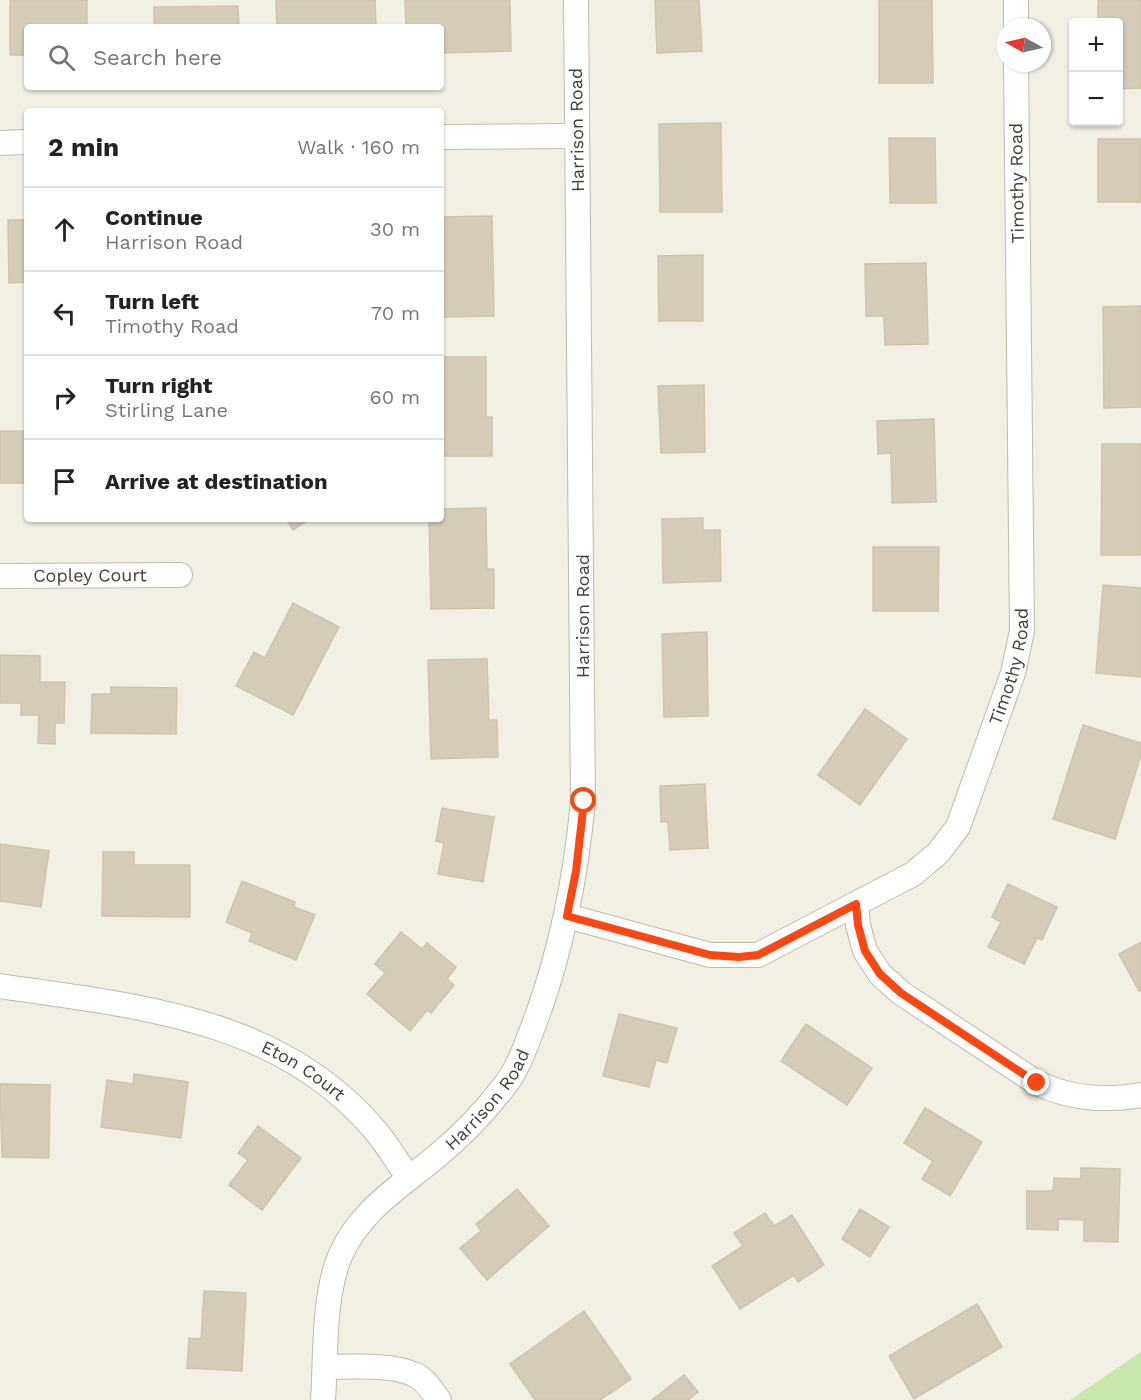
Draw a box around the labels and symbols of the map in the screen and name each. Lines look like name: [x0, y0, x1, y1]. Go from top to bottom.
north arrow: [997, 18, 1051, 72]
street label: Harrison Road: [565, 68, 588, 192]
street label: Timothy Road: [1005, 123, 1028, 243]
street label: Harrison Road: [572, 554, 593, 678]
street label: Copley Court: [33, 564, 147, 586]
street label: Timothy Road: [984, 608, 1032, 728]
route start: [570, 787, 596, 813]
street label: Eton Court: [258, 1036, 350, 1105]
street label: Harrison Road: [441, 1046, 533, 1154]
route end: [1023, 1069, 1049, 1095]

